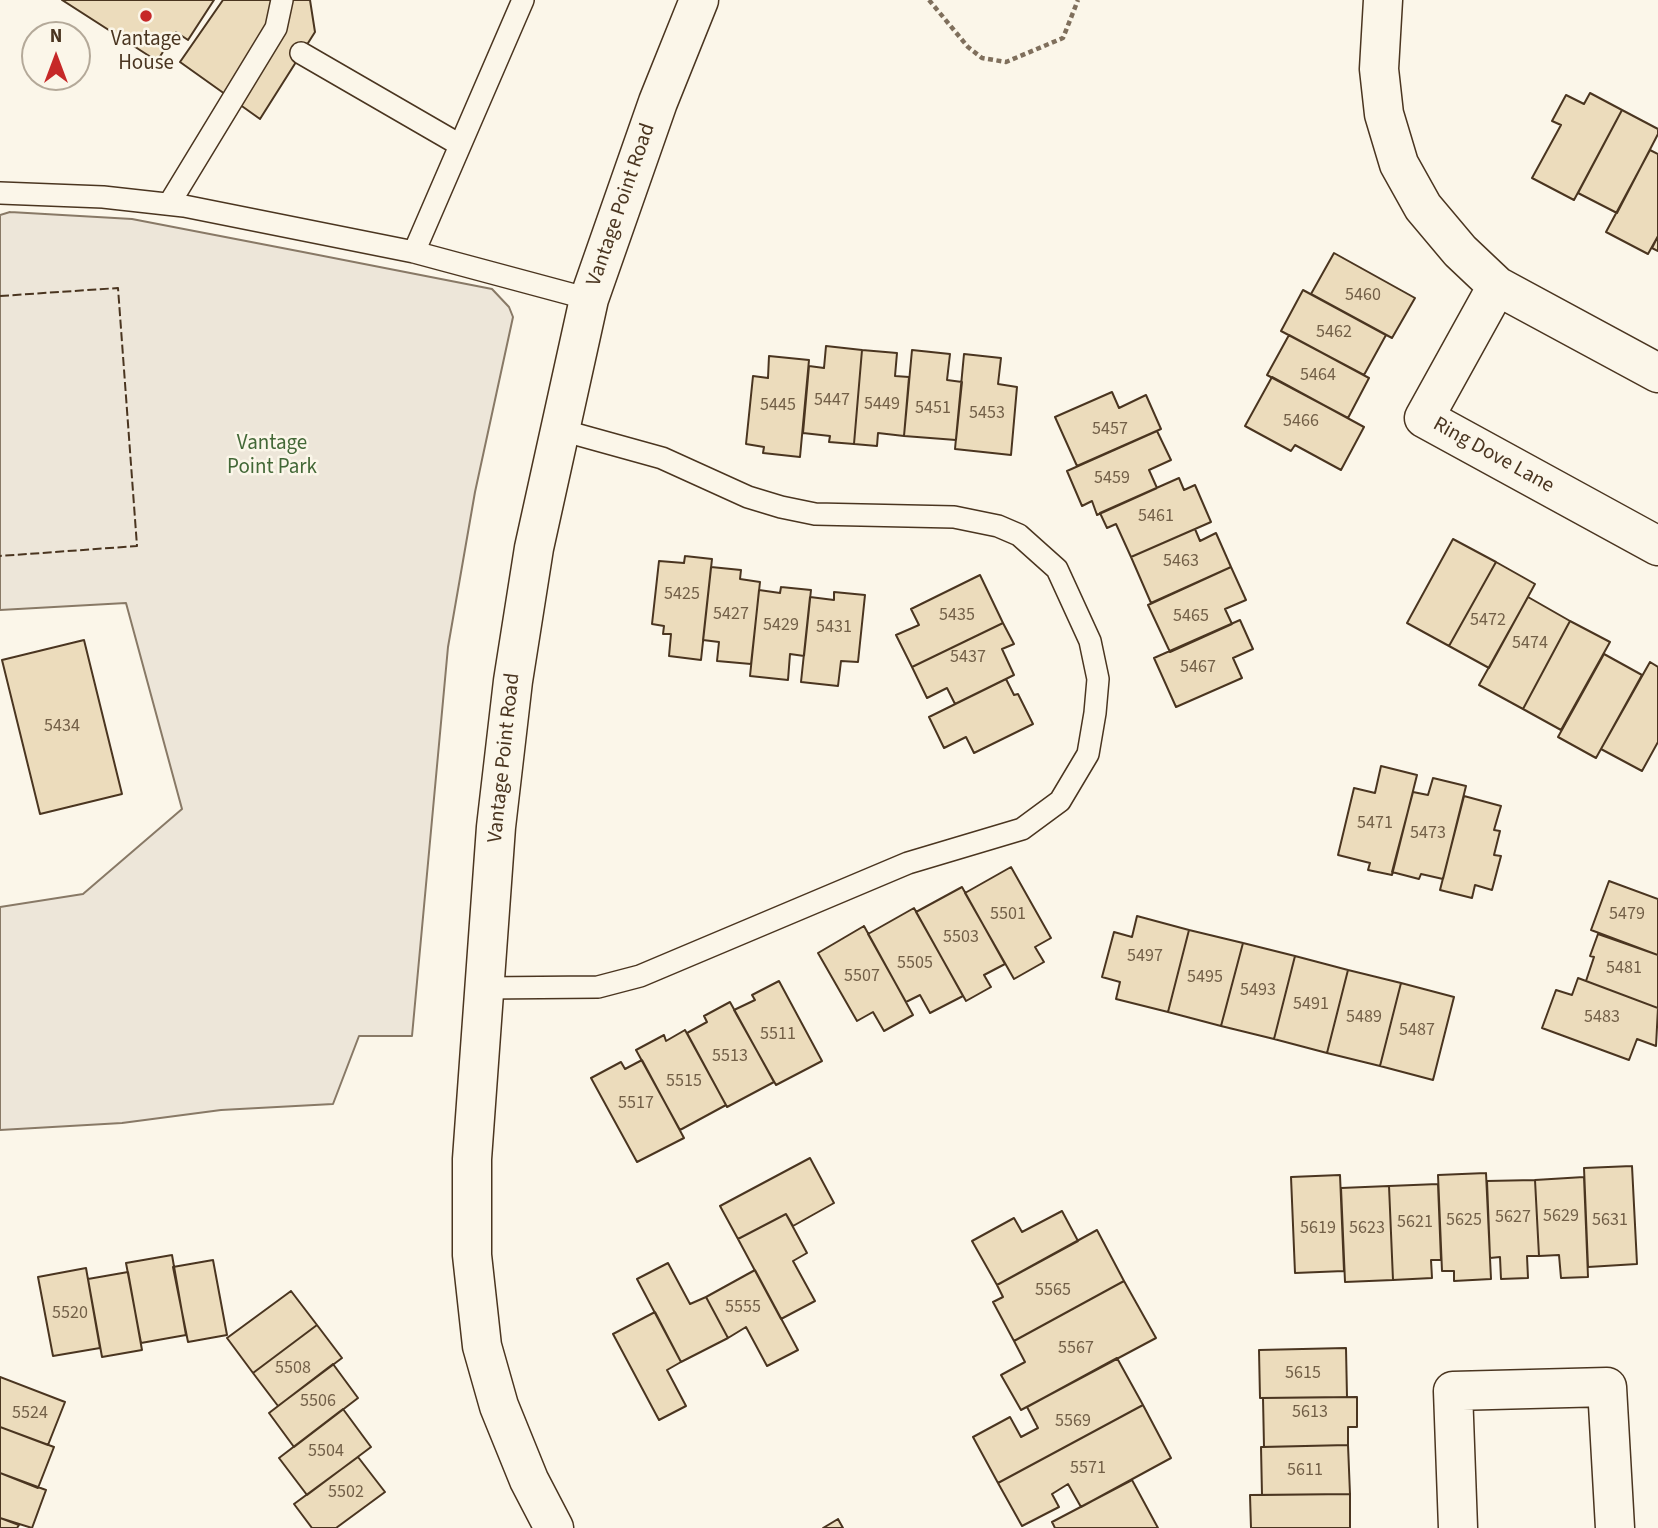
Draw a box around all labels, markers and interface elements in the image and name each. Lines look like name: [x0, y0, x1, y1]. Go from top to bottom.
marker: Vantage House: [138, 8, 154, 24]
north arrow: [21, 21, 91, 91]
text: N: [50, 23, 62, 50]
place label: Vantage House: [111, 27, 181, 77]
street label: Vantage Point Road: [582, 120, 662, 290]
house number: 5460: [1345, 285, 1381, 307]
house number: 5462: [1316, 322, 1352, 344]
house number: 5464: [1300, 365, 1336, 387]
house number: 5447: [814, 390, 850, 412]
house number: 5449: [864, 394, 900, 416]
house number: 5445: [760, 395, 796, 417]
house number: 5451: [915, 398, 951, 420]
house number: 5453: [969, 403, 1005, 425]
house number: 5466: [1283, 411, 1319, 433]
street label: Ring Dove Lane: [1428, 412, 1558, 500]
house number: 5457: [1092, 419, 1128, 441]
park label: Vantage Point Park: [227, 431, 317, 481]
house number: 5459: [1094, 468, 1130, 490]
house number: 5461: [1138, 506, 1174, 528]
house number: 5463: [1163, 551, 1199, 573]
house number: 5425: [664, 584, 700, 606]
house number: 5427: [713, 604, 749, 626]
house number: 5435: [939, 605, 975, 627]
house number: 5465: [1173, 606, 1209, 628]
house number: 5472: [1470, 610, 1506, 632]
house number: 5429: [763, 615, 799, 637]
house number: 5431: [816, 617, 852, 639]
house number: 5474: [1512, 633, 1548, 655]
house number: 5437: [950, 647, 986, 669]
house number: 5467: [1180, 657, 1216, 679]
street label: Vantage Point Road: [484, 672, 526, 844]
house number: 5434: [44, 716, 80, 738]
house number: 5471: [1357, 813, 1393, 835]
house number: 5473: [1410, 823, 1446, 845]
house number: 5501: [990, 904, 1026, 926]
house number: 5479: [1609, 904, 1645, 926]
house number: 5503: [943, 927, 979, 949]
house number: 5497: [1127, 946, 1163, 968]
house number: 5505: [897, 953, 933, 975]
house number: 5481: [1606, 958, 1642, 980]
house number: 5507: [844, 966, 880, 988]
house number: 5495: [1187, 967, 1223, 989]
house number: 5493: [1240, 980, 1276, 1002]
house number: 5491: [1293, 994, 1329, 1016]
house number: 5489: [1346, 1007, 1382, 1029]
house number: 5483: [1584, 1007, 1620, 1029]
house number: 5487: [1399, 1020, 1435, 1042]
house number: 5511: [760, 1024, 796, 1046]
house number: 5513: [712, 1046, 748, 1068]
house number: 5515: [666, 1071, 702, 1093]
house number: 5517: [618, 1093, 654, 1115]
house number: 5629: [1543, 1206, 1579, 1228]
house number: 5627: [1495, 1207, 1531, 1229]
house number: 5625: [1446, 1210, 1482, 1232]
house number: 5631: [1592, 1210, 1628, 1232]
house number: 5621: [1397, 1212, 1433, 1234]
house number: 5619: [1300, 1218, 1336, 1240]
house number: 5623: [1349, 1218, 1385, 1240]
house number: 5565: [1035, 1280, 1071, 1302]
house number: 5555: [725, 1297, 761, 1319]
house number: 5520: [52, 1303, 88, 1325]
house number: 5567: [1058, 1338, 1094, 1360]
house number: 5508: [275, 1358, 311, 1380]
house number: 5615: [1285, 1363, 1321, 1385]
house number: 5506: [300, 1391, 336, 1413]
house number: 5613: [1292, 1402, 1328, 1424]
house number: 5524: [12, 1403, 48, 1425]
house number: 5569: [1055, 1411, 1091, 1433]
house number: 5504: [308, 1441, 344, 1463]
house number: 5571: [1070, 1458, 1106, 1480]
house number: 5611: [1287, 1460, 1323, 1482]
house number: 5502: [328, 1482, 364, 1504]

